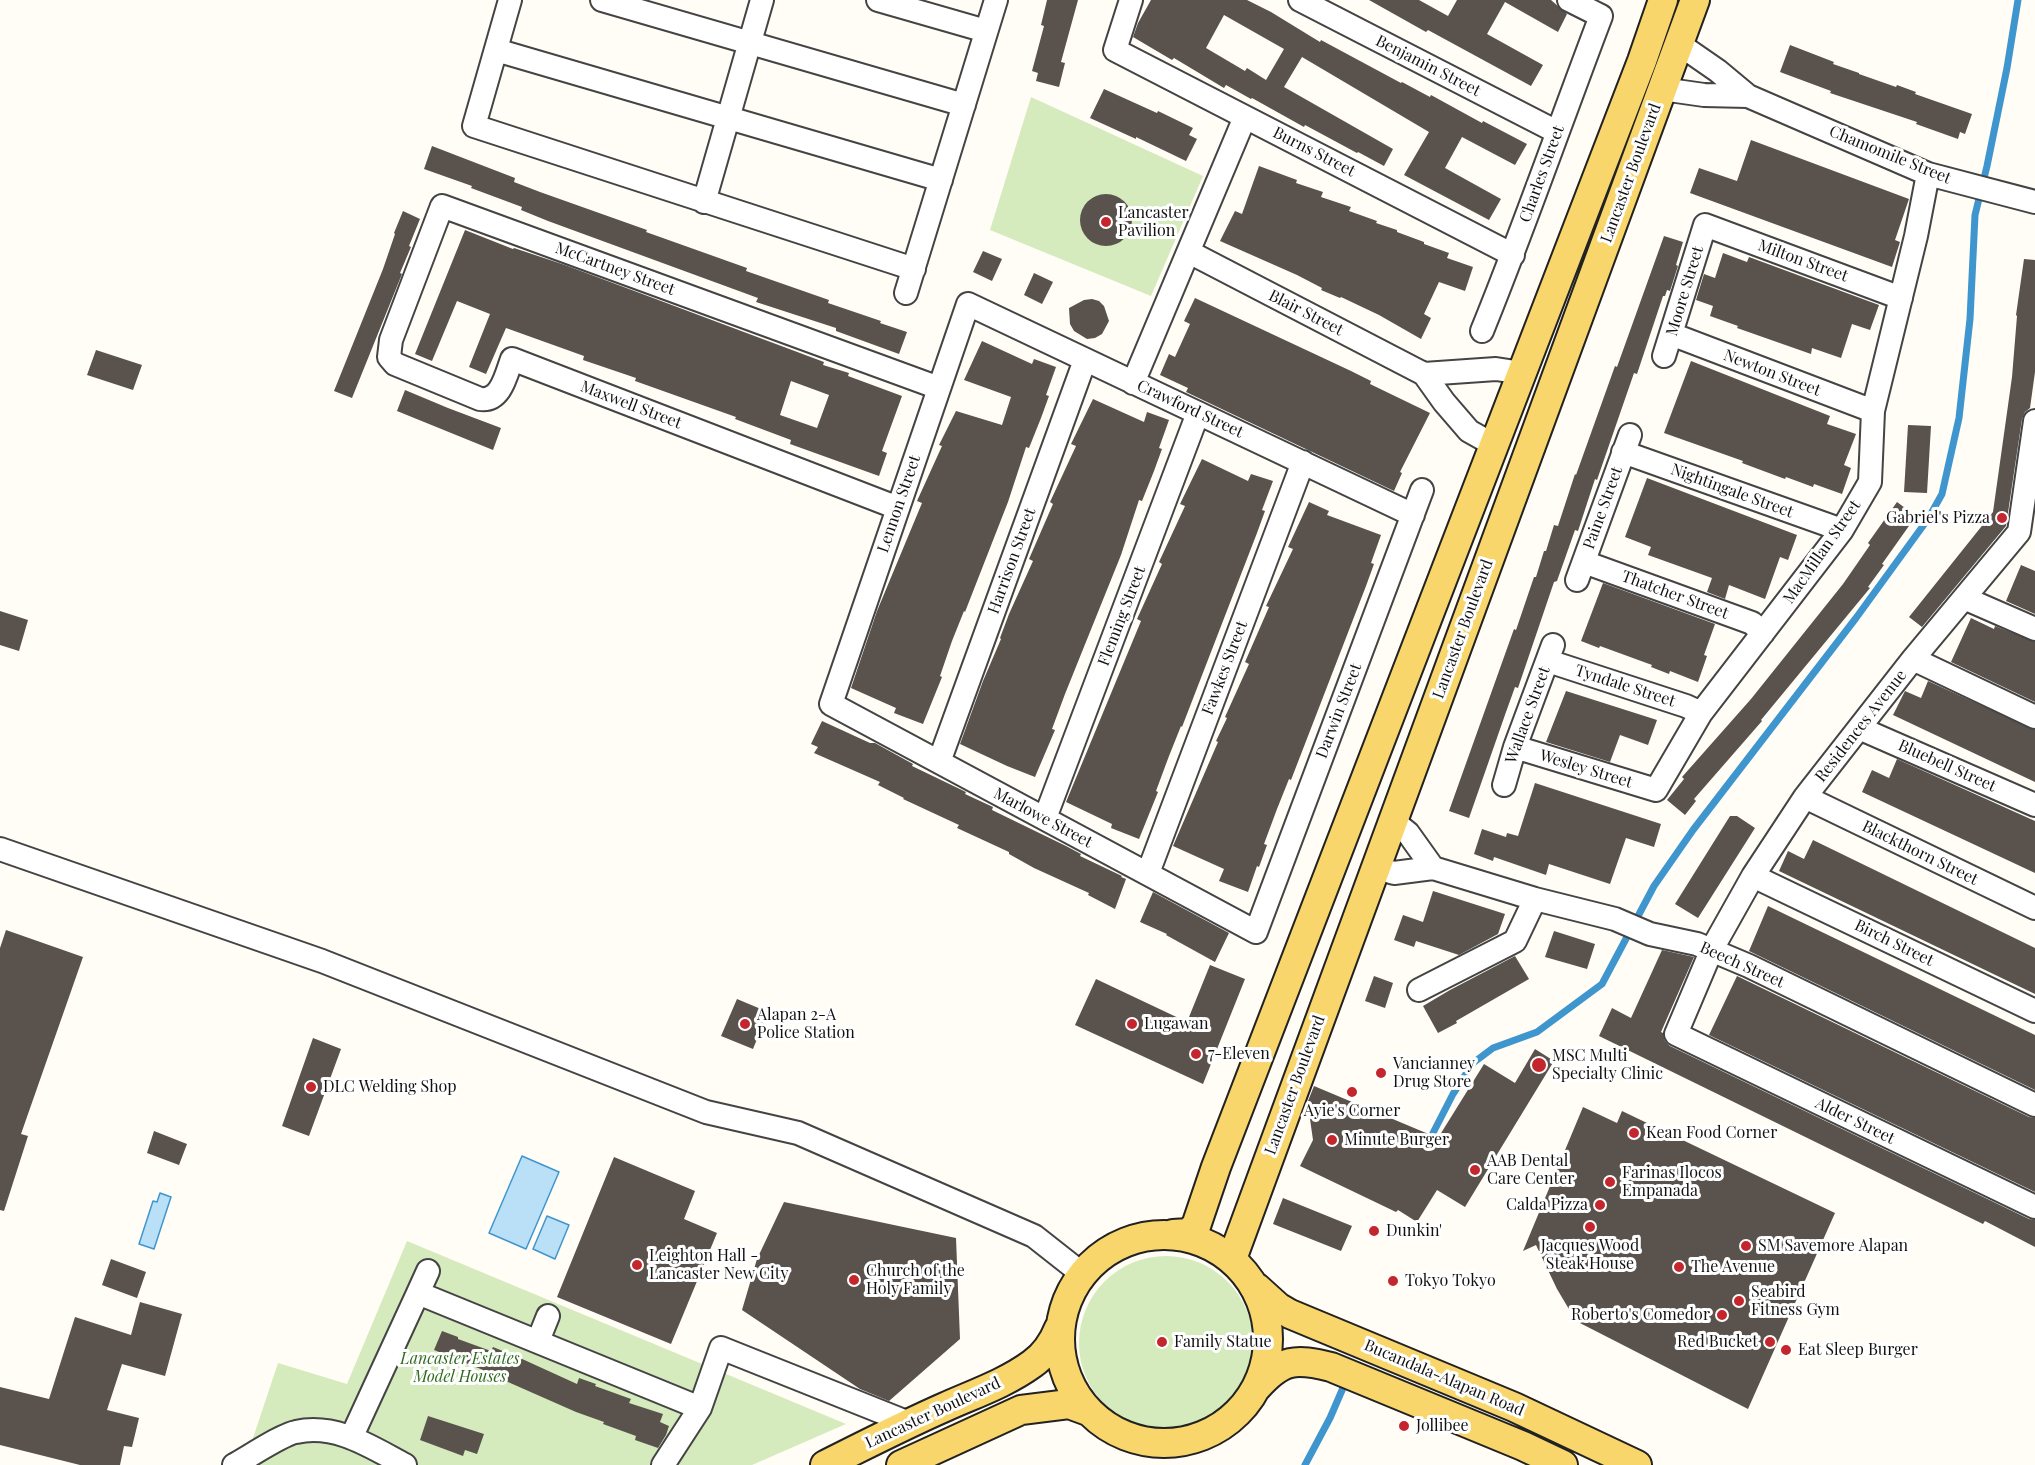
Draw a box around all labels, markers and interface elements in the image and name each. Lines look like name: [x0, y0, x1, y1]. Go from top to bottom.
street label: Benjamin Street: [1372, 31, 1484, 101]
street label: Lancaster Boulevard: [1597, 101, 1665, 245]
street label: Chamomile Street: [1826, 122, 1954, 188]
street label: Burns Street: [1270, 123, 1358, 181]
street label: Charles Street: [1516, 123, 1568, 225]
place label: Lancaster Pavilion: [1118, 203, 1189, 241]
marker: Lancaster Pavilion: [1099, 215, 1113, 229]
street label: Milton Street: [1755, 236, 1851, 286]
street label: McCartney Street: [553, 238, 677, 300]
street label: Moore Street: [1662, 244, 1708, 338]
street label: Blair Street: [1266, 286, 1346, 340]
street label: Newton Street: [1721, 346, 1823, 400]
street label: Crawford Street: [1134, 376, 1246, 442]
street label: Maxwell Street: [578, 377, 684, 433]
street label: Lennon Street: [873, 453, 925, 555]
street label: Nightingale Street: [1668, 460, 1796, 522]
street label: Paine Street: [1579, 464, 1627, 552]
street label: MacMillan Street: [1779, 497, 1865, 607]
street label: Harrison Street: [984, 505, 1040, 617]
place label: Gabriel's Pizza: [1886, 508, 1990, 528]
marker: Gabriel's Pizza: [1995, 511, 2009, 525]
street label: Lancaster Boulevard: [1429, 557, 1497, 701]
street label: Fleming Street: [1094, 563, 1150, 669]
street label: Thatcher Street: [1619, 567, 1731, 623]
street label: Fawkes Street: [1198, 618, 1252, 718]
street label: Darwin Street: [1312, 661, 1366, 761]
street label: Tyndale Street: [1572, 661, 1678, 711]
street label: Wallace Street: [1502, 664, 1554, 766]
street label: Residences Avenue: [1811, 666, 1911, 786]
street label: Bluebell Street: [1895, 736, 1999, 796]
street label: Wesley Street: [1537, 746, 1635, 792]
street label: Marlowe Street: [990, 784, 1096, 852]
street label: Blackthorn Street: [1859, 817, 1981, 889]
street label: Birch Street: [1851, 916, 1937, 970]
street label: Beech Street: [1697, 938, 1787, 992]
place label: Alapan 2-A Police Station: [757, 1005, 855, 1043]
street label: Lancaster Boulevard: [1261, 1013, 1329, 1157]
place label: Lugawan: [1144, 1014, 1209, 1034]
marker: Alapan 2-A Police Station: [738, 1017, 752, 1031]
marker: Lugawan: [1125, 1017, 1139, 1031]
place label: 7-Eleven: [1208, 1044, 1270, 1064]
place label: MSC Multi Specialty Clinic: [1552, 1046, 1663, 1084]
marker: 7-Eleven: [1189, 1047, 1203, 1061]
place label: Vancianney Drug Store: [1393, 1054, 1475, 1092]
marker: MSC Multi Specialty Clinic: [1530, 1056, 1548, 1074]
marker: Vancianney Drug Store: [1374, 1066, 1388, 1080]
place label: DLC Welding Shop: [323, 1077, 457, 1097]
marker: DLC Welding Shop: [304, 1080, 318, 1094]
marker: Ayie's Corner: [1345, 1085, 1359, 1099]
street label: Alder Street: [1812, 1094, 1898, 1148]
place label: Ayie's Corner: [1304, 1101, 1400, 1121]
place label: Kean Food Corner: [1646, 1123, 1777, 1143]
marker: Kean Food Corner: [1627, 1126, 1641, 1140]
place label: Minute Burger: [1344, 1130, 1449, 1150]
marker: Minute Burger: [1325, 1133, 1339, 1147]
place label: AAB Dental Care Center: [1487, 1151, 1574, 1189]
marker: AAB Dental Care Center: [1468, 1163, 1482, 1177]
place label: Farinas Ilocos Empanada: [1622, 1163, 1722, 1201]
marker: Farinas Ilocos Empanada: [1603, 1175, 1617, 1189]
place label: Calda Pizza: [1506, 1195, 1588, 1215]
marker: Calda Pizza: [1593, 1198, 1607, 1212]
marker: Jacques Wood Steak House: [1583, 1220, 1597, 1234]
place label: Dunkin': [1386, 1221, 1442, 1241]
marker: Dunkin': [1367, 1224, 1381, 1238]
place label: Jacques Wood Steak House: [1541, 1236, 1639, 1274]
place label: SM Savemore Alapan: [1758, 1236, 1908, 1256]
marker: SM Savemore Alapan: [1739, 1239, 1753, 1253]
place label: Leighton Hall - Lancaster New City: [649, 1246, 788, 1284]
place label: The Avenue: [1691, 1257, 1775, 1277]
marker: Leighton Hall - Lancaster New City: [630, 1258, 644, 1272]
marker: The Avenue: [1672, 1260, 1686, 1274]
place label: Church of the Holy Family: [866, 1261, 965, 1299]
place label: Tokyo Tokyo: [1405, 1271, 1496, 1291]
marker: Church of the Holy Family: [847, 1273, 861, 1287]
marker: Tokyo Tokyo: [1386, 1274, 1400, 1288]
place label: Seabird Fitness Gym: [1751, 1282, 1840, 1320]
marker: Seabird Fitness Gym: [1732, 1294, 1746, 1308]
place label: Roberto's Comedor: [1571, 1305, 1710, 1325]
marker: Roberto's Comedor: [1715, 1308, 1729, 1322]
place label: Family Statue: [1174, 1332, 1272, 1352]
place label: Red Bucket: [1677, 1332, 1758, 1352]
marker: Family Statue: [1155, 1335, 1169, 1349]
marker: Red Bucket: [1763, 1335, 1777, 1349]
street label: Bucandala-Alapan Road: [1361, 1336, 1527, 1420]
place label: Eat Sleep Burger: [1798, 1340, 1918, 1360]
marker: Eat Sleep Burger: [1779, 1343, 1793, 1357]
park label: Lancaster Estates Model Houses: [400, 1349, 520, 1387]
street label: Lancaster Boulevard: [862, 1373, 1004, 1453]
place label: Jollibee: [1416, 1416, 1469, 1436]
marker: Jollibee: [1397, 1419, 1411, 1433]

